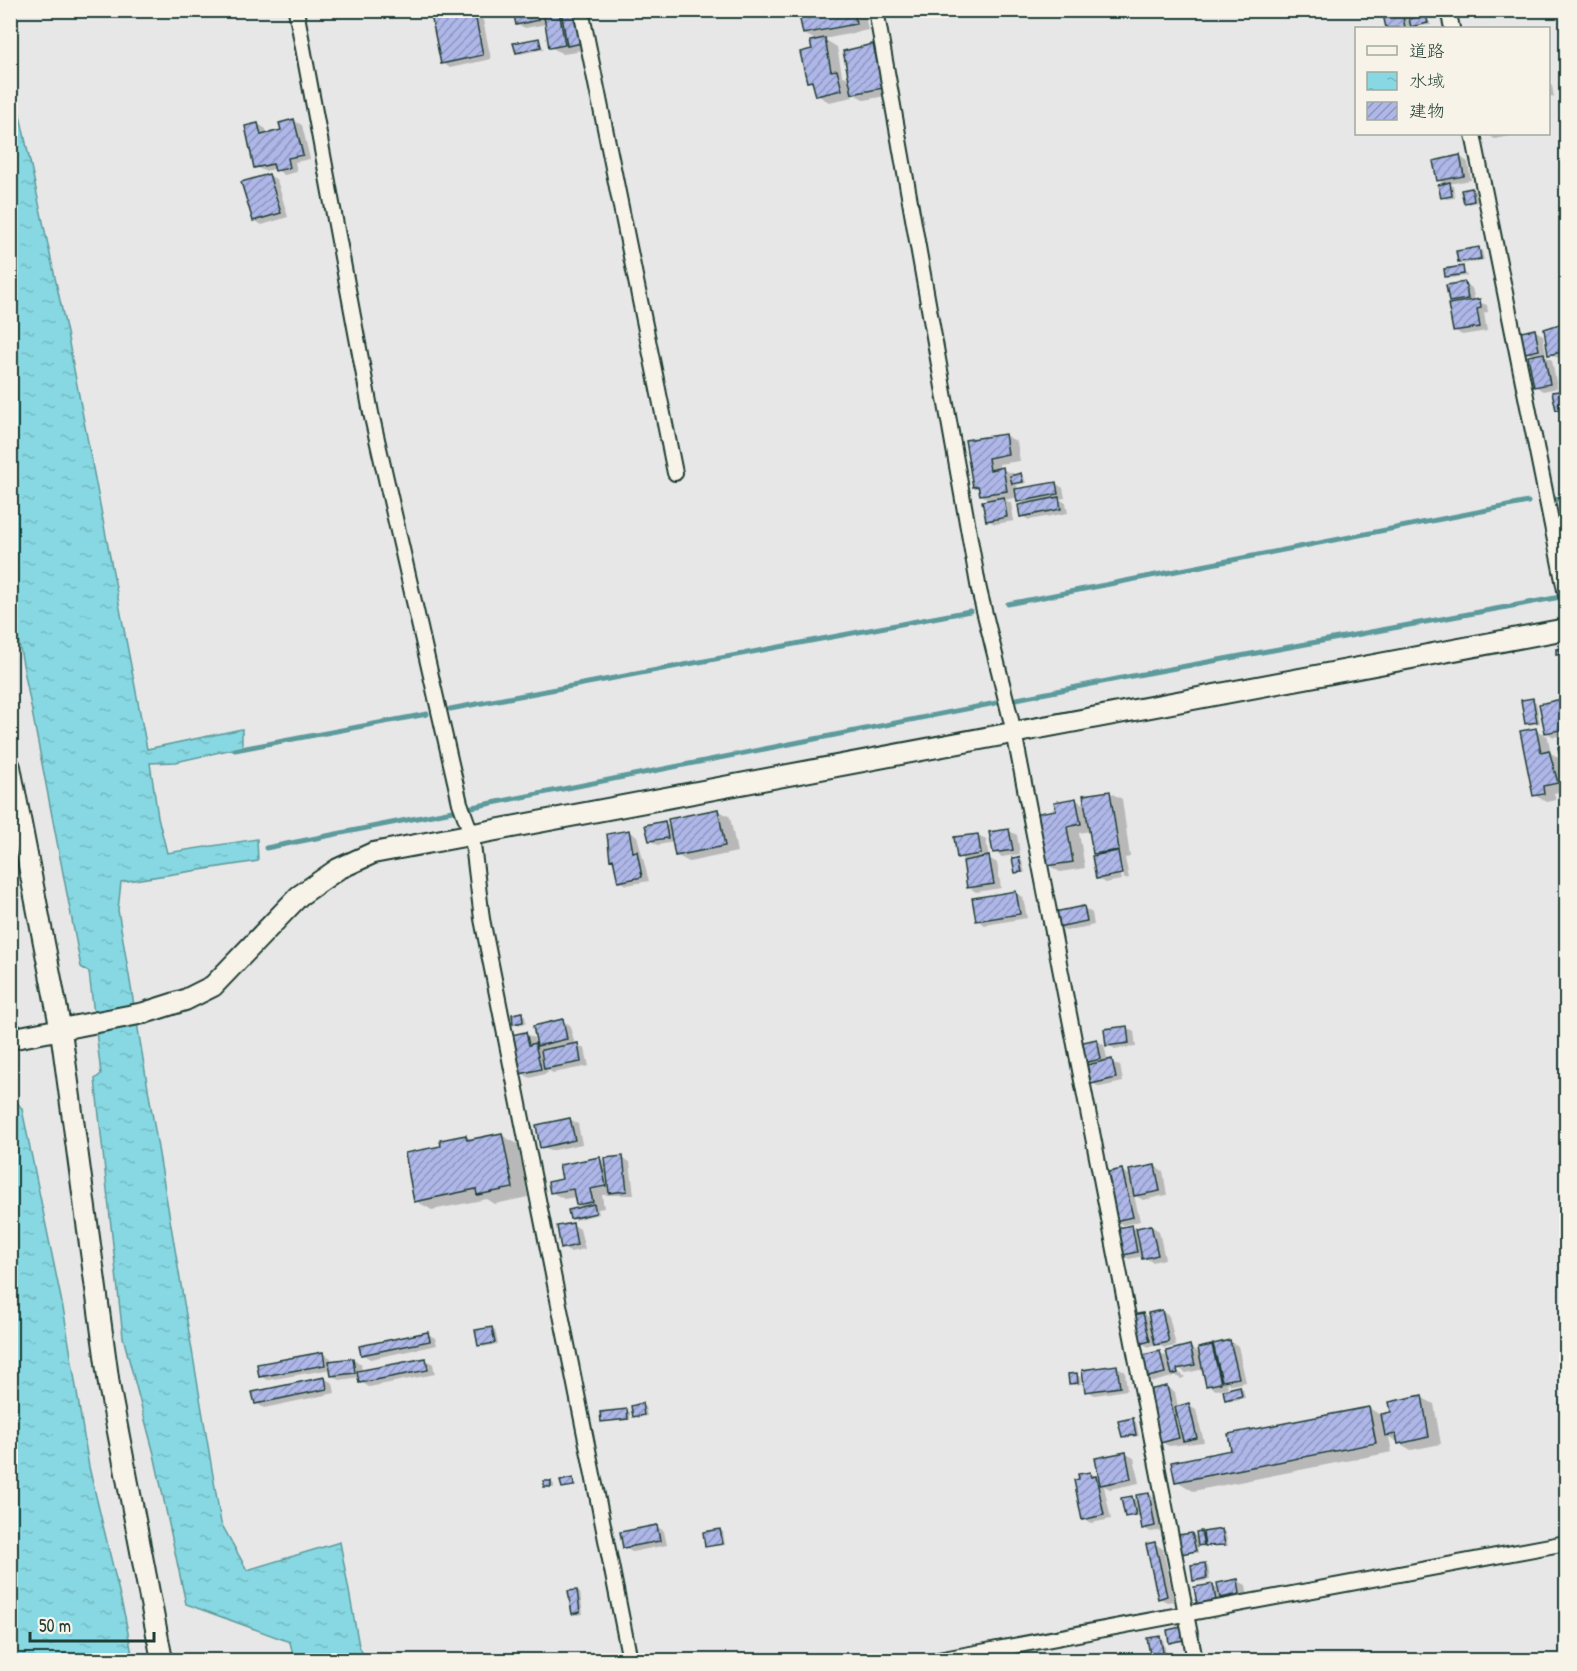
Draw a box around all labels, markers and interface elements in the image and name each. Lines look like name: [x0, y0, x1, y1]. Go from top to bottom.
legend: [1355, 27, 1550, 135]
text: 道路: [1409, 38, 1445, 63]
text: 水域: [1409, 68, 1445, 93]
text: 建物: [1409, 98, 1445, 123]
scale bar: [30, 1605, 154, 1643]
text: 50 m: [39, 1613, 71, 1638]

